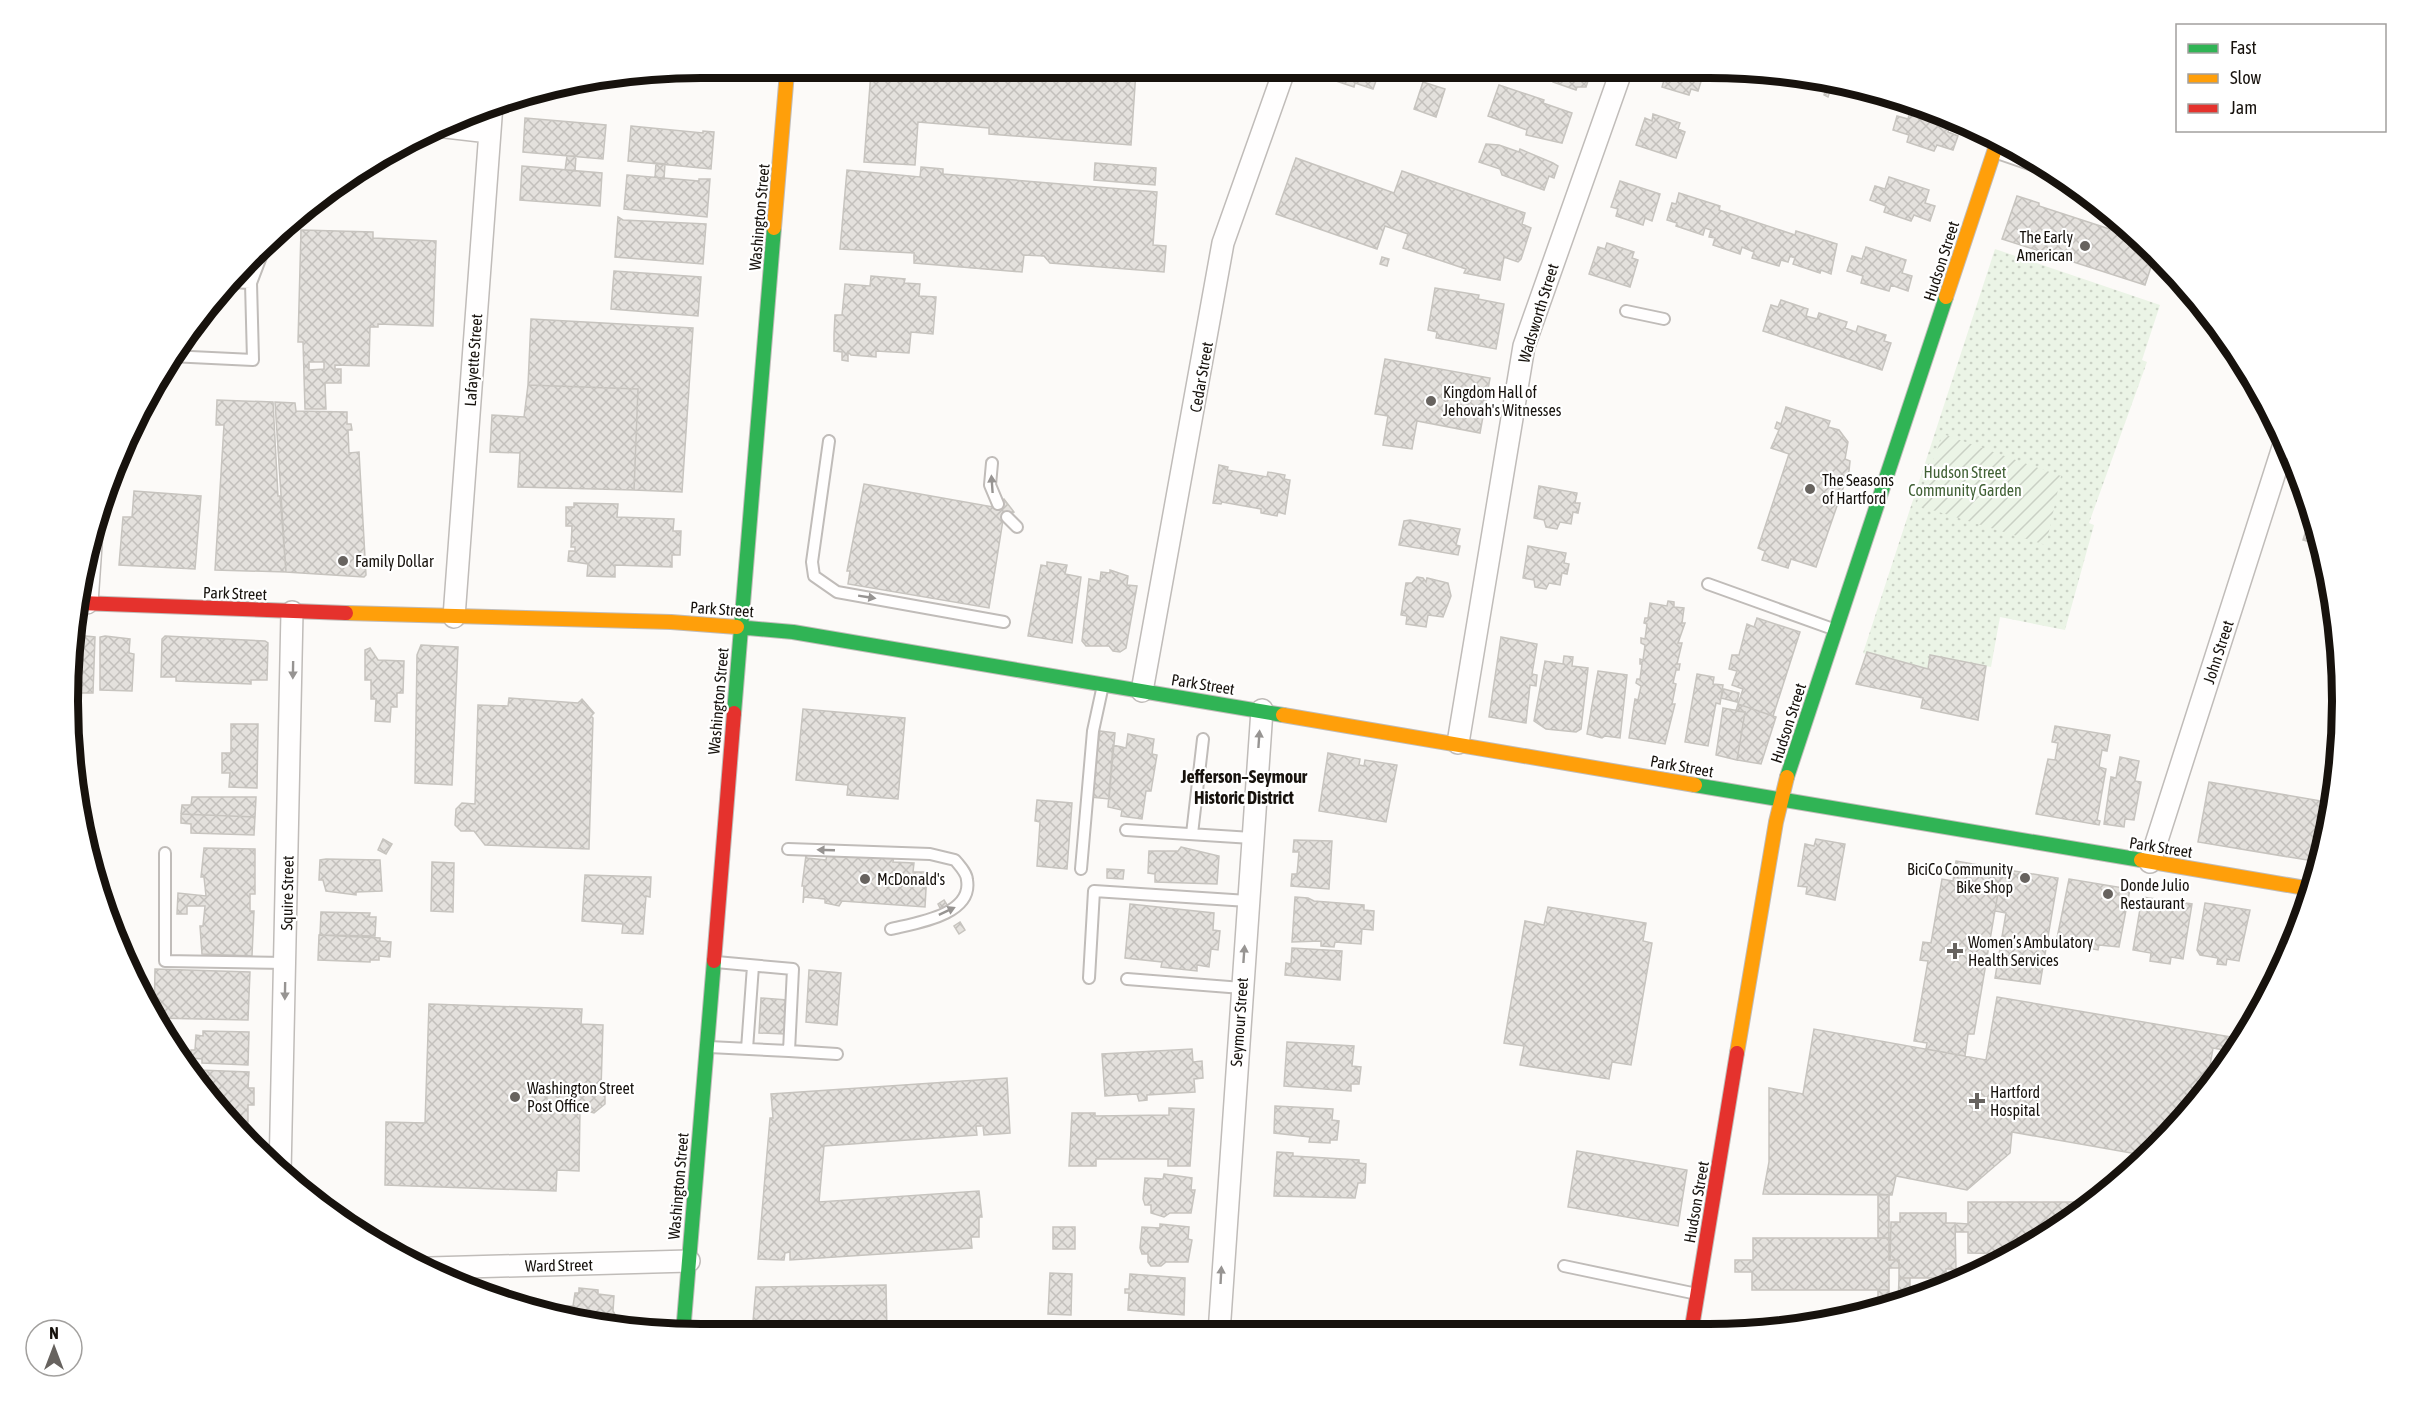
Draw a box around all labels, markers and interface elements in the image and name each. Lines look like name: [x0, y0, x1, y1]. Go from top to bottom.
legend: [2176, 24, 2386, 132]
text: Fast: [2230, 37, 2257, 58]
text: Slow: [2230, 67, 2261, 88]
text: Jam: [2230, 97, 2257, 118]
street label: Washington Street: [745, 162, 774, 271]
street label: Hudson Street: [1920, 218, 1962, 303]
place label: The Early American: [2017, 228, 2073, 264]
marker: The Early American: [2078, 239, 2092, 253]
street label: Wadsworth Street: [1514, 261, 1562, 365]
street label: Lafayette Street: [461, 313, 486, 407]
street label: Cedar Street: [1186, 340, 1216, 414]
place label: Kingdom Hall of Jehovah's Witnesses: [1443, 383, 1562, 419]
marker: Kingdom Hall of Jehovah's Witnesses: [1424, 394, 1438, 408]
park label: Hudson Street Community Garden: [1908, 463, 2022, 500]
place label: The Seasons of Hartford: [1822, 471, 1894, 507]
one-way arrow: [987, 474, 996, 493]
marker: The Seasons of Hartford: [1803, 482, 1817, 496]
place label: Family Dollar: [355, 552, 434, 571]
marker: Family Dollar: [336, 554, 350, 568]
street label: Park Street: [203, 583, 268, 603]
one-way arrow: [858, 593, 877, 602]
street label: Park Street: [689, 598, 755, 620]
street label: John Street: [2199, 618, 2237, 686]
street label: Washington Street: [704, 646, 733, 755]
one-way arrow: [288, 661, 297, 680]
street label: Park Street: [1170, 670, 1236, 698]
street label: Hudson Street: [1767, 680, 1809, 765]
one-way arrow: [1255, 729, 1264, 748]
street label: Park Street: [1649, 752, 1715, 780]
district label: Jefferson–Seymour Historic District: [1180, 766, 1308, 808]
street label: Park Street: [2128, 833, 2194, 861]
one-way arrow: [816, 846, 835, 855]
street label: Squire Street: [277, 855, 298, 931]
place label: BiciCo Community Bike Shop: [1907, 860, 2013, 897]
place label: McDonald's: [877, 870, 946, 888]
marker: BiciCo Community Bike Shop: [2018, 871, 2032, 885]
marker: McDonald's: [858, 872, 872, 886]
place label: Donde Julio Restaurant: [2120, 876, 2190, 912]
marker: Donde Julio Restaurant: [2101, 887, 2115, 901]
one-way arrow: [938, 907, 955, 916]
place label: Women’s Ambulatory Health Services: [1968, 933, 2094, 969]
marker: Women’s Ambulatory Health Services: [1946, 942, 1964, 960]
one-way arrow: [1239, 945, 1249, 964]
street label: Seymour Street: [1227, 976, 1252, 1067]
one-way arrow: [280, 982, 290, 1001]
place label: Washington Street Post Office: [527, 1079, 635, 1115]
place label: Hartford Hospital: [1990, 1083, 2041, 1120]
marker: Washington Street Post Office: [508, 1090, 522, 1104]
marker: Hartford Hospital: [1968, 1092, 1986, 1110]
street label: Washington Street: [664, 1131, 693, 1240]
street label: Hudson Street: [1680, 1159, 1712, 1244]
street label: Ward Street: [525, 1255, 594, 1275]
one-way arrow: [1217, 1265, 1226, 1284]
north arrow: [24, 1318, 84, 1378]
text: N: [49, 1324, 59, 1342]

